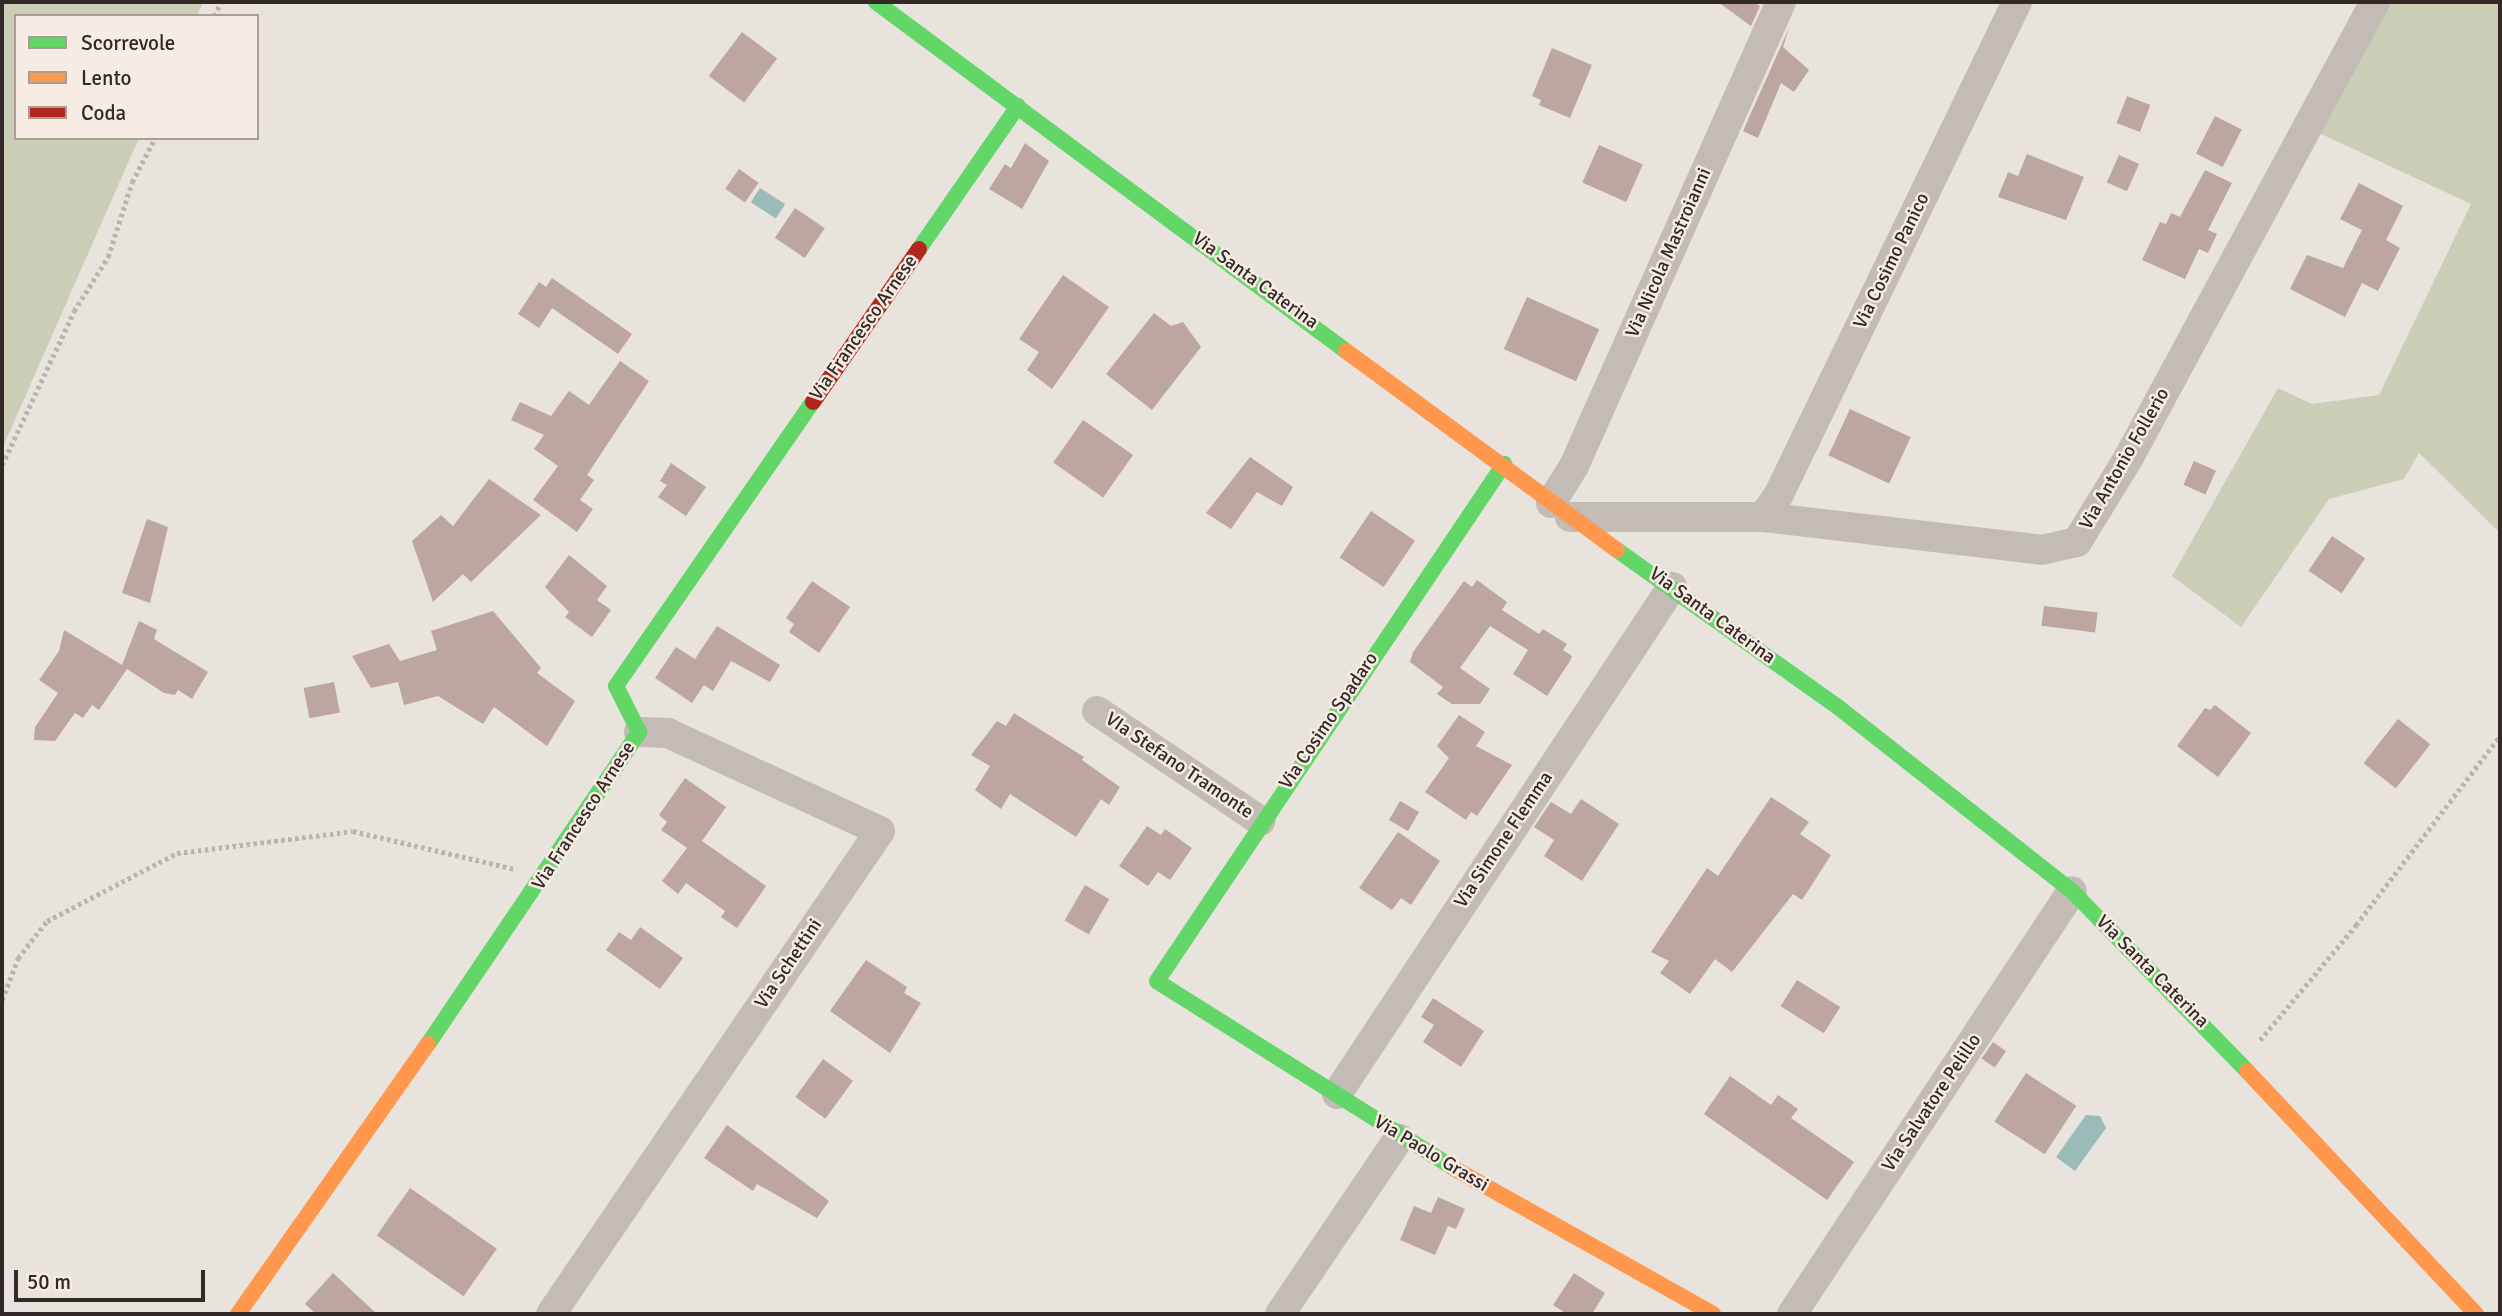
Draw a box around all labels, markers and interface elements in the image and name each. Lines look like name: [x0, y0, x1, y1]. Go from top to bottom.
legend: [14, 14, 259, 140]
text: Scorrevole: [81, 30, 175, 56]
text: Lento: [81, 65, 131, 91]
text: Coda: [81, 100, 126, 126]
street label: Via Nicola Mastroianni: [1621, 165, 1717, 341]
street label: Via Cosimo Panico: [1849, 189, 1935, 333]
street label: Via Santa Caterina: [1188, 228, 1322, 334]
street label: Via Francesco Arnese: [805, 251, 923, 405]
street label: Via Antonio Follerio: [2075, 384, 2175, 534]
street label: Via Santa Caterina: [1645, 563, 1779, 669]
street label: Via Cosimo Spadaro: [1275, 648, 1383, 794]
street label: VIa Stefano Tramonte: [1101, 708, 1257, 824]
street label: Via Francesco Arnese: [528, 738, 640, 894]
street label: Via Simone Flemma: [1450, 768, 1558, 912]
street label: Via Santa Caterina: [2091, 911, 2213, 1033]
street label: Via Schettini: [751, 915, 827, 1013]
street label: Via Salvatore Pelillo: [1877, 1030, 1987, 1176]
street label: Via Paolo Grassi: [1370, 1111, 1492, 1197]
scale bar: [18, 1256, 208, 1300]
text: 50 m: [27, 1269, 71, 1295]

